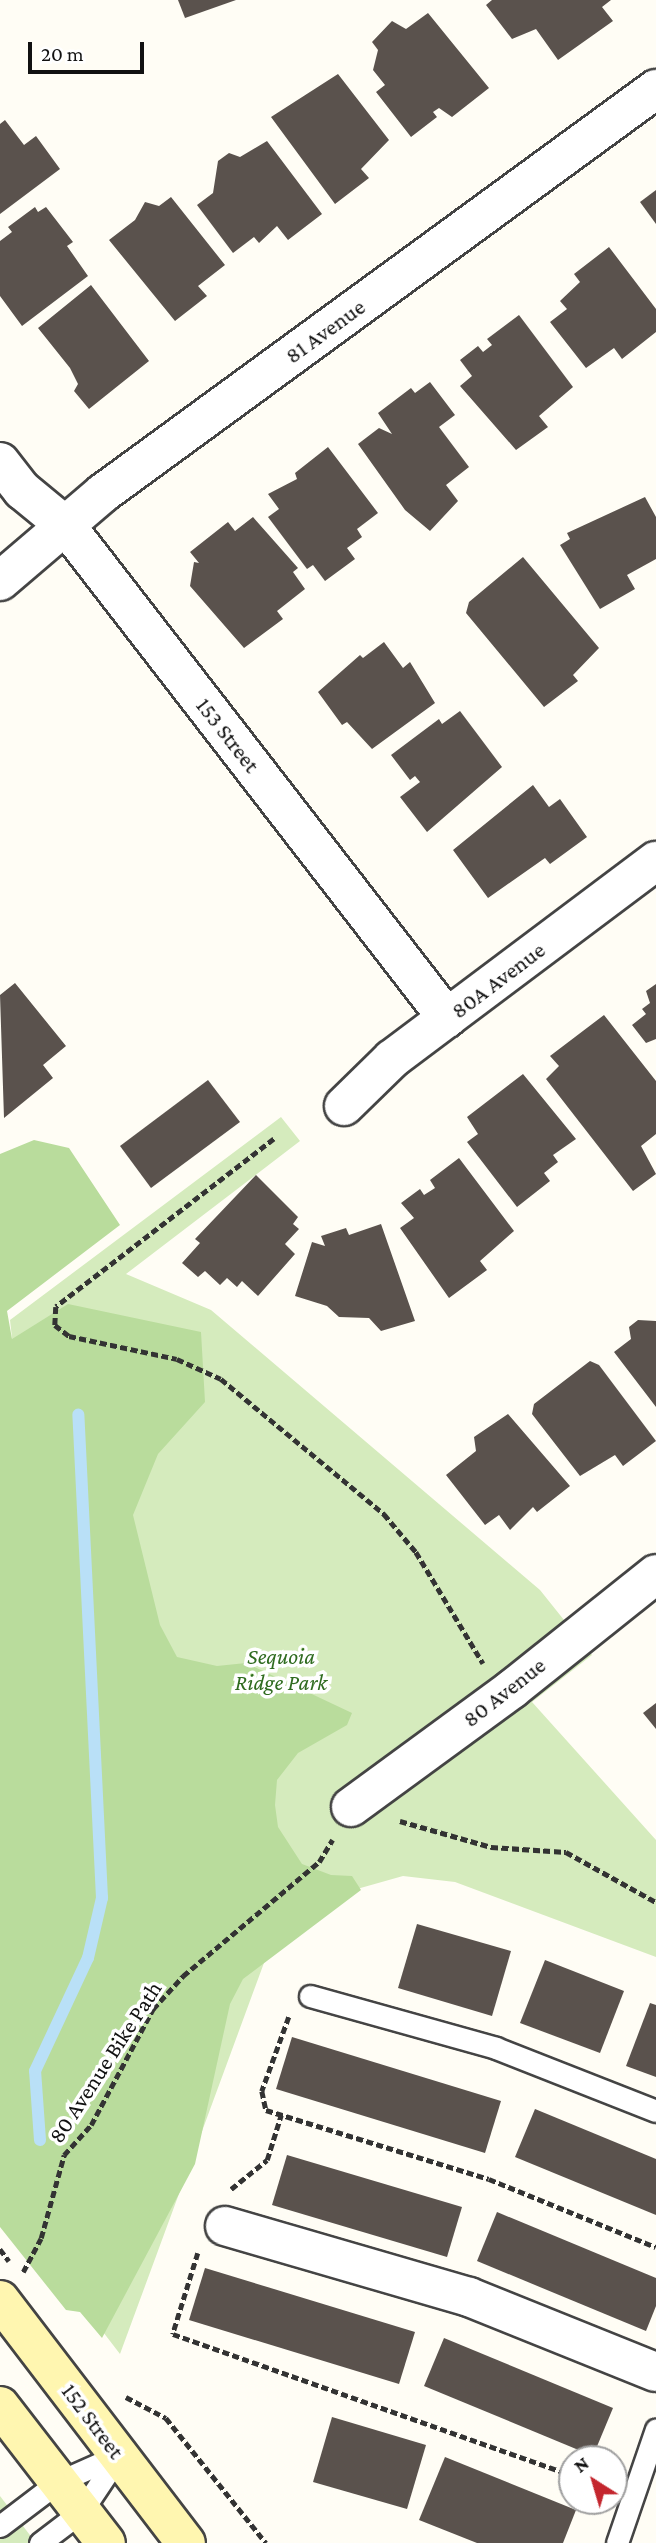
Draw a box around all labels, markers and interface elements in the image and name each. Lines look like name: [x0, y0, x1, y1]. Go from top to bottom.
scale bar: [32, 28, 147, 72]
text: 20 m: [41, 42, 84, 66]
street label: 81 Avenue: [280, 293, 370, 369]
street label: 153 Street: [190, 692, 266, 778]
street label: 80A Avenue: [446, 936, 550, 1024]
park label: Sequoia Ridge Park: [235, 1642, 327, 1696]
street label: 80 Avenue: [457, 1651, 551, 1733]
street label: 80 Avenue Bike Path: [42, 1976, 168, 2148]
street label: 152 Street: [56, 2378, 130, 2464]
north arrow: [558, 2445, 628, 2515]
text: N: [570, 2452, 593, 2477]

